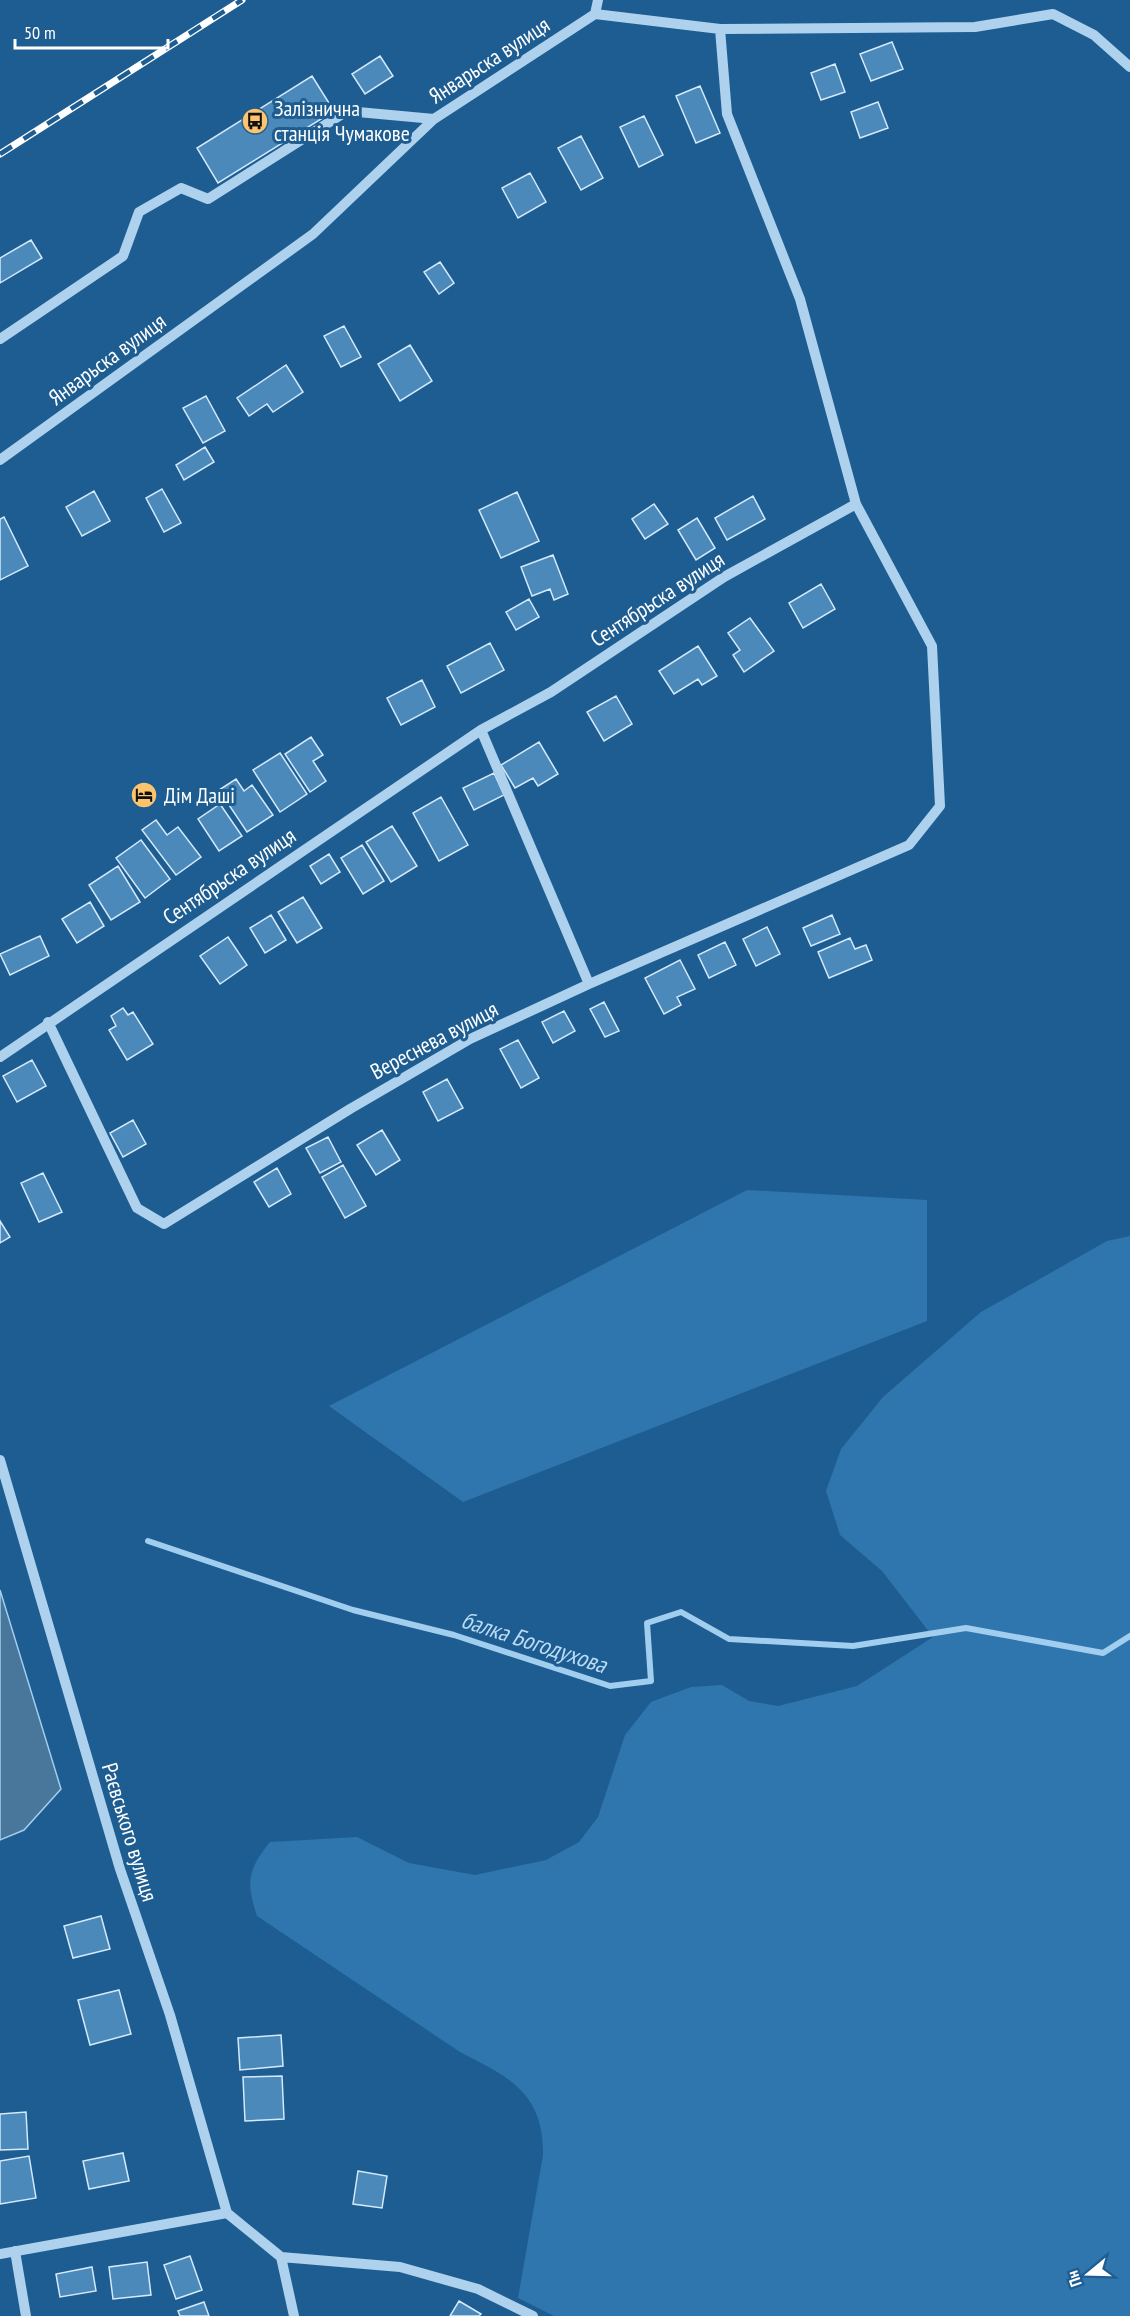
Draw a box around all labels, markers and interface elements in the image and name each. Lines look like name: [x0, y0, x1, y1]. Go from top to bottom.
street label: Январьска вулиця: [423, 11, 555, 109]
scale bar: [15, 12, 168, 50]
text: 50 m: [24, 21, 56, 44]
place label: Залізнична станція Чумакове: [274, 94, 410, 147]
bus stop icon: Залізнична станція Чумакове: [240, 106, 270, 136]
street label: Январьска вулиця: [43, 307, 171, 411]
street label: Сентябрьска вулиця: [585, 545, 729, 653]
hotel icon: Дім Даші: [129, 780, 159, 810]
place label: Дім Даші: [164, 781, 235, 809]
street label: Сентябрьска вулиця: [157, 821, 301, 931]
street label: Вереснева вулиця: [365, 995, 503, 1085]
water label: балка Богодухова: [458, 1604, 612, 1680]
street label: Раєвського вулиця: [96, 1759, 164, 1905]
north arrow: [1058, 2244, 1118, 2304]
text: Пн: [1062, 2268, 1086, 2289]

